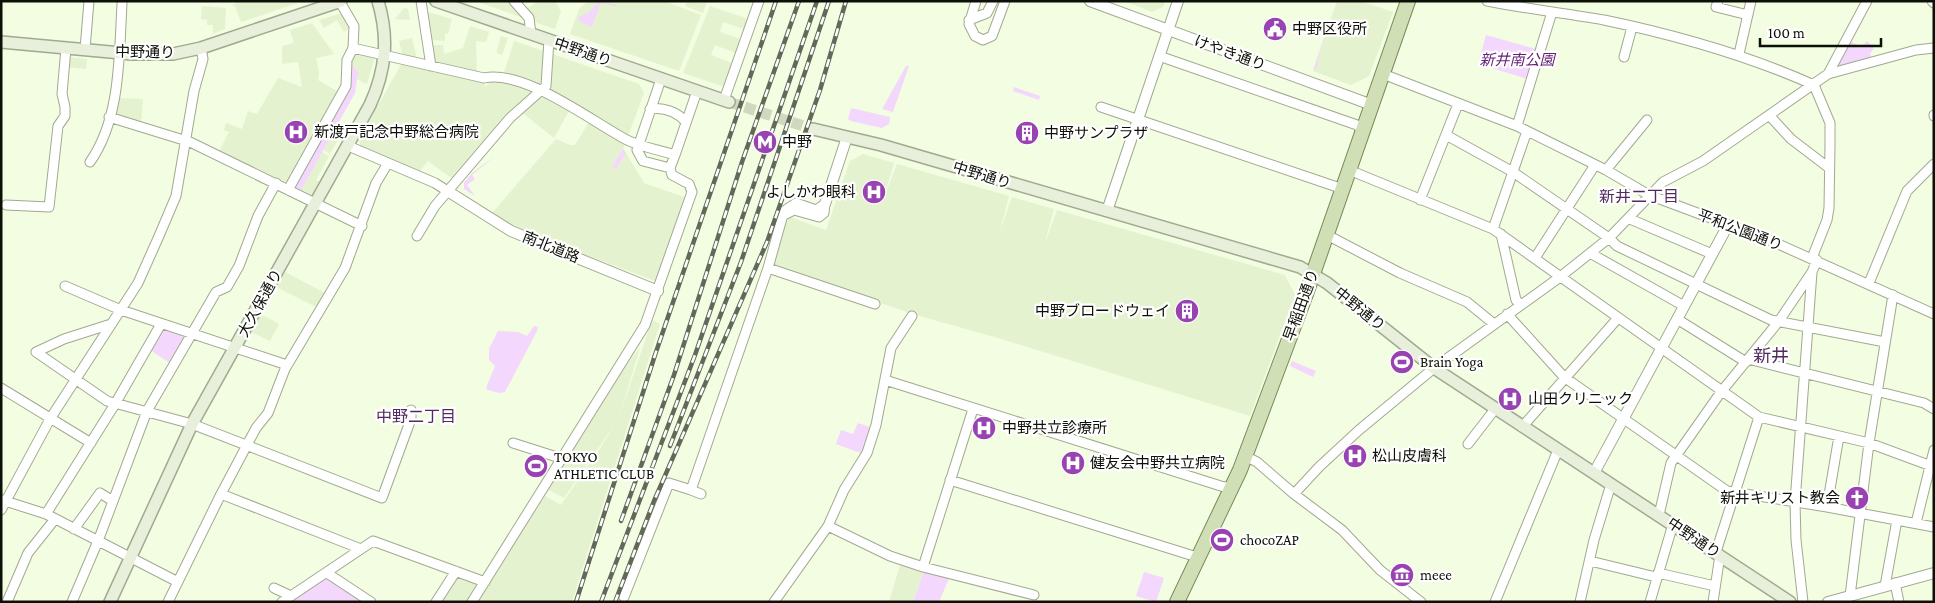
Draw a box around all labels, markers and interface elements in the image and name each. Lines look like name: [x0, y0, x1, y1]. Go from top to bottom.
scale bar: [1760, 15, 1881, 47]
public building icon: 中野区役所: [1262, 16, 1288, 42]
place label: 中野区役所: [1292, 21, 1367, 37]
text: 100 m: [1768, 25, 1805, 41]
street label: けやき通り: [1192, 33, 1268, 73]
street label: 中野通り: [552, 35, 614, 69]
street label: 中野通り: [115, 43, 175, 61]
park label: 新井南公園: [1479, 52, 1556, 68]
hospital icon: 新渡戸記念中野総合病院: [283, 119, 309, 145]
building icon: 中野サンプラザ: [1014, 120, 1040, 146]
place label: 新渡戸記念中野総合病院: [314, 124, 479, 140]
place label: 中野サンプラザ: [1044, 125, 1149, 141]
metro station icon: 中野: [752, 129, 778, 155]
place label: 中野: [782, 134, 812, 150]
street label: 中野通り: [951, 159, 1013, 191]
hospital icon: よしかわ眼科: [861, 179, 887, 205]
place label: よしかわ眼科: [766, 184, 856, 200]
district label: 新井二丁目: [1599, 188, 1679, 205]
street label: 平和公園通り: [1695, 206, 1785, 254]
street label: 南北道路: [520, 227, 582, 266]
street label: 大久保通り: [235, 266, 285, 340]
street label: 早稲田通り: [1281, 267, 1321, 343]
street label: 中野通り: [1332, 284, 1388, 334]
building icon: 中野ブロードウェイ: [1174, 298, 1200, 324]
place label: 中野ブロードウェイ: [1035, 303, 1170, 319]
district label: 新井: [1753, 346, 1789, 366]
sports icon: Brain Yoga: [1389, 349, 1415, 375]
place label: Brain Yoga: [1420, 354, 1484, 371]
hospital icon: 山田クリニック: [1497, 386, 1523, 412]
place label: 山田クリニック: [1528, 391, 1633, 407]
district label: 中野二丁目: [376, 408, 456, 425]
hospital icon: 中野共立診療所: [971, 415, 997, 441]
place label: 中野共立診療所: [1002, 420, 1107, 436]
hospital icon: 松山皮膚科: [1342, 443, 1368, 469]
place label: 松山皮膚科: [1372, 448, 1447, 464]
place label: TOKYO ATHLETIC CLUB: [554, 449, 654, 482]
hospital icon: 健友会中野共立病院: [1060, 450, 1086, 476]
sports icon: TOKYO ATHLETIC CLUB: [523, 453, 549, 479]
place label: 健友会中野共立病院: [1090, 455, 1225, 471]
church icon: 新井キリスト教会: [1844, 485, 1870, 511]
place label: 新井キリスト教会: [1720, 489, 1840, 506]
street label: 中野通り: [1665, 515, 1723, 561]
sports icon: chocoZAP: [1209, 527, 1235, 553]
place label: chocoZAP: [1240, 532, 1299, 548]
museum icon: meee: [1389, 562, 1415, 588]
place label: meee: [1420, 567, 1452, 583]

